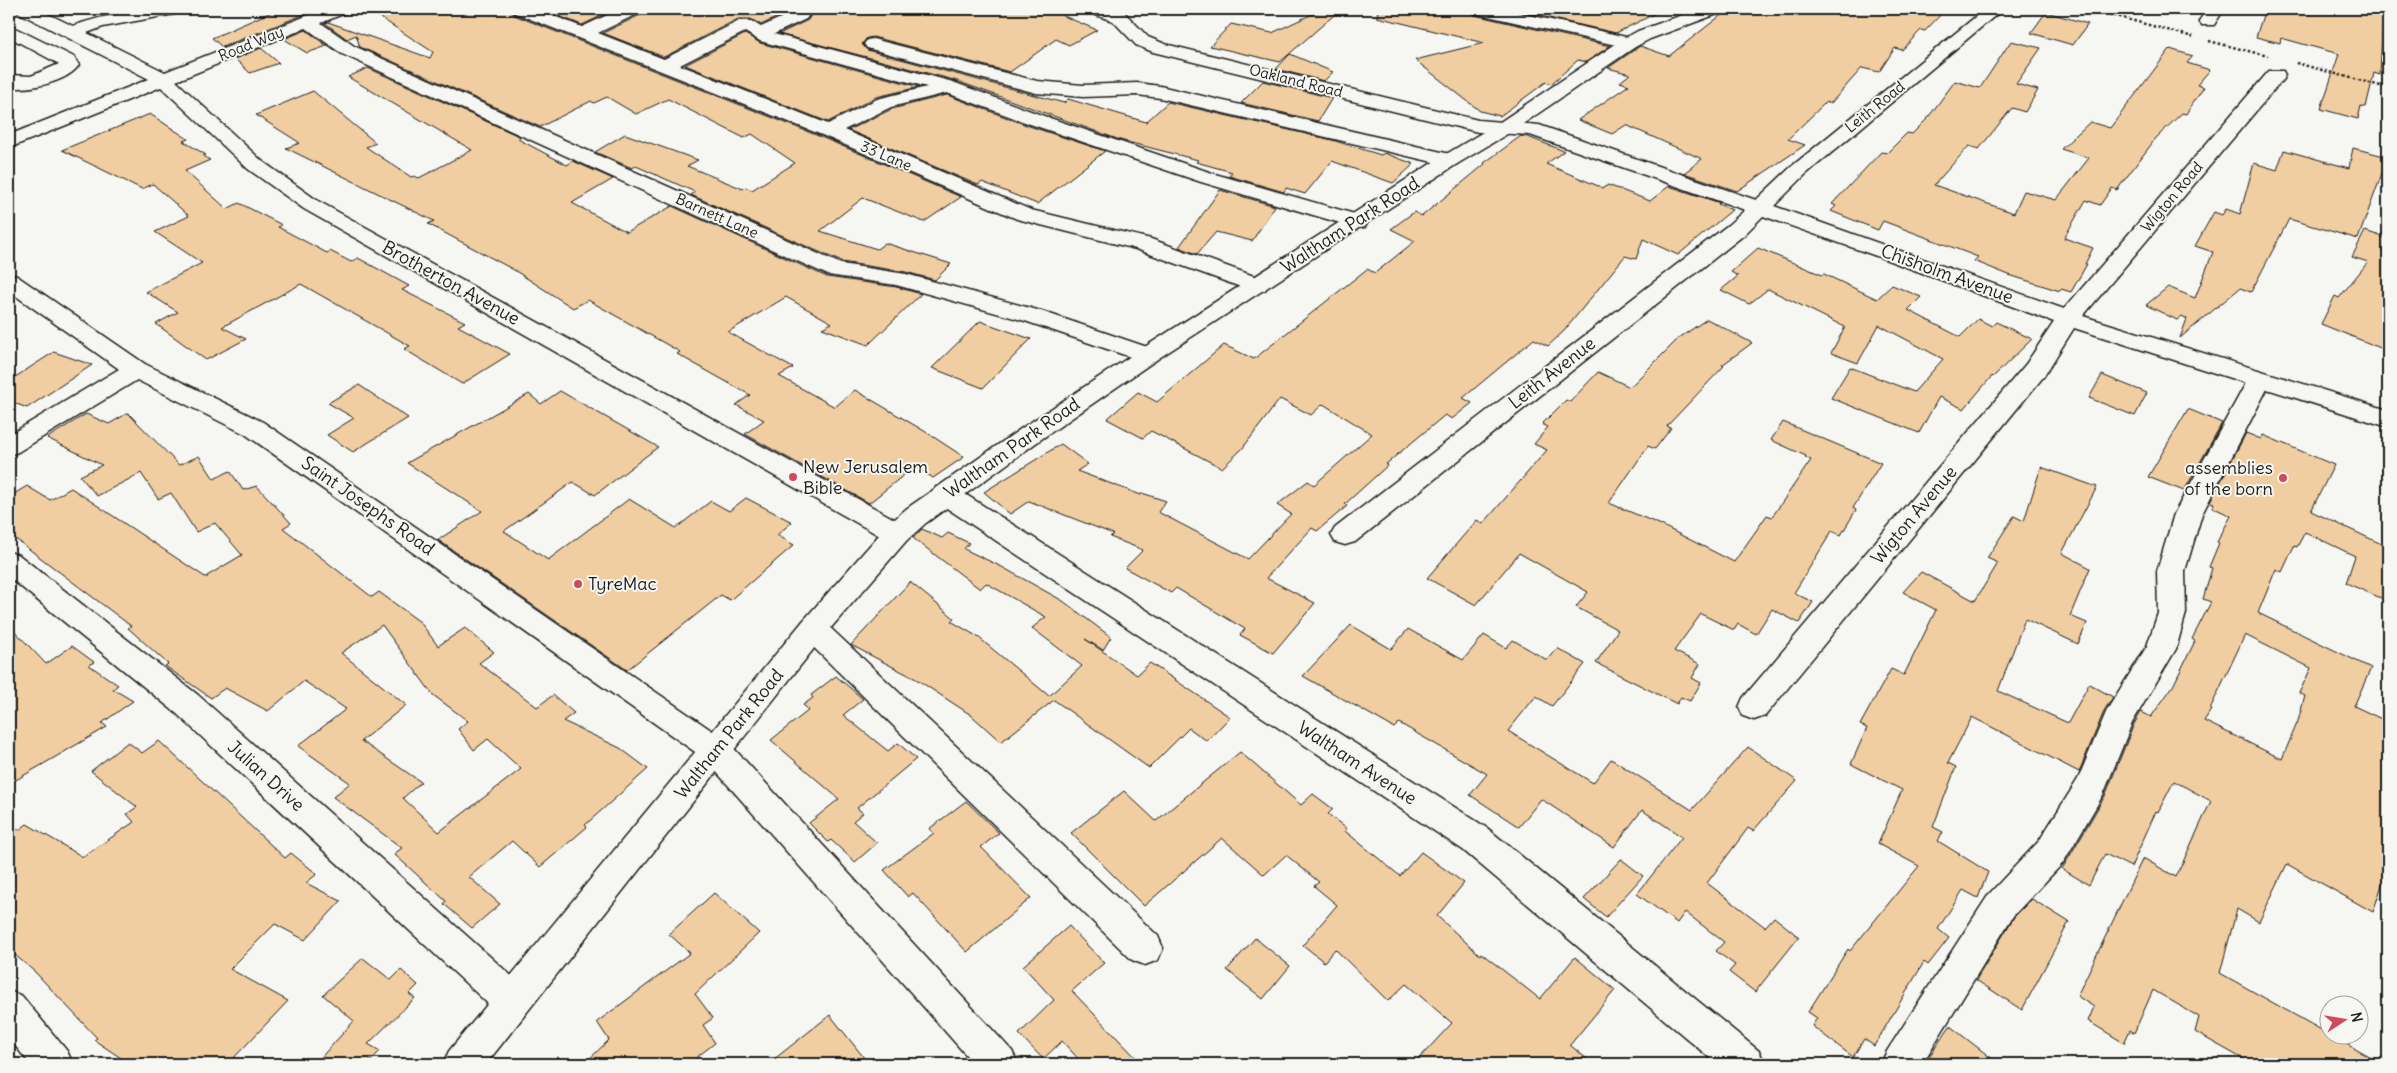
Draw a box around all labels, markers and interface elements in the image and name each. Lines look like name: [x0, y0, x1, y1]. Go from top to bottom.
street label: Road Way: [215, 22, 286, 65]
street label: Oakland Road: [1247, 60, 1345, 101]
street label: Leith Road: [1841, 77, 1909, 137]
street label: 33 Lane: [858, 136, 915, 175]
street label: Wigton Road: [2137, 157, 2207, 236]
street label: Waltham Park Road: [1276, 171, 1424, 278]
street label: Barnett Lane: [673, 189, 761, 242]
street label: Brotherton Avenue: [378, 235, 524, 330]
street label: Chisholm Avenue: [1878, 239, 2017, 308]
street label: Leith Avenue: [1504, 332, 1600, 414]
street label: Waltham Park Road: [939, 392, 1084, 503]
street label: Saint Josephs Road: [297, 451, 440, 560]
place label: New Jerusalem Bible: [803, 455, 928, 499]
place label: assemblies of the born: [2185, 456, 2273, 500]
street label: Wigton Avenue: [1866, 461, 1962, 569]
marker: New Jerusalem Bible: [787, 471, 799, 483]
marker: assemblies of the born: [2277, 472, 2289, 484]
place label: TyreMac: [588, 572, 657, 595]
marker: TyreMac: [572, 578, 584, 590]
street label: Waltham Park Road: [669, 664, 788, 803]
street label: Waltham Avenue: [1293, 716, 1421, 810]
street label: Julian Drive: [223, 735, 309, 816]
north arrow: [2320, 996, 2370, 1046]
text: N: [2347, 1011, 2367, 1024]

